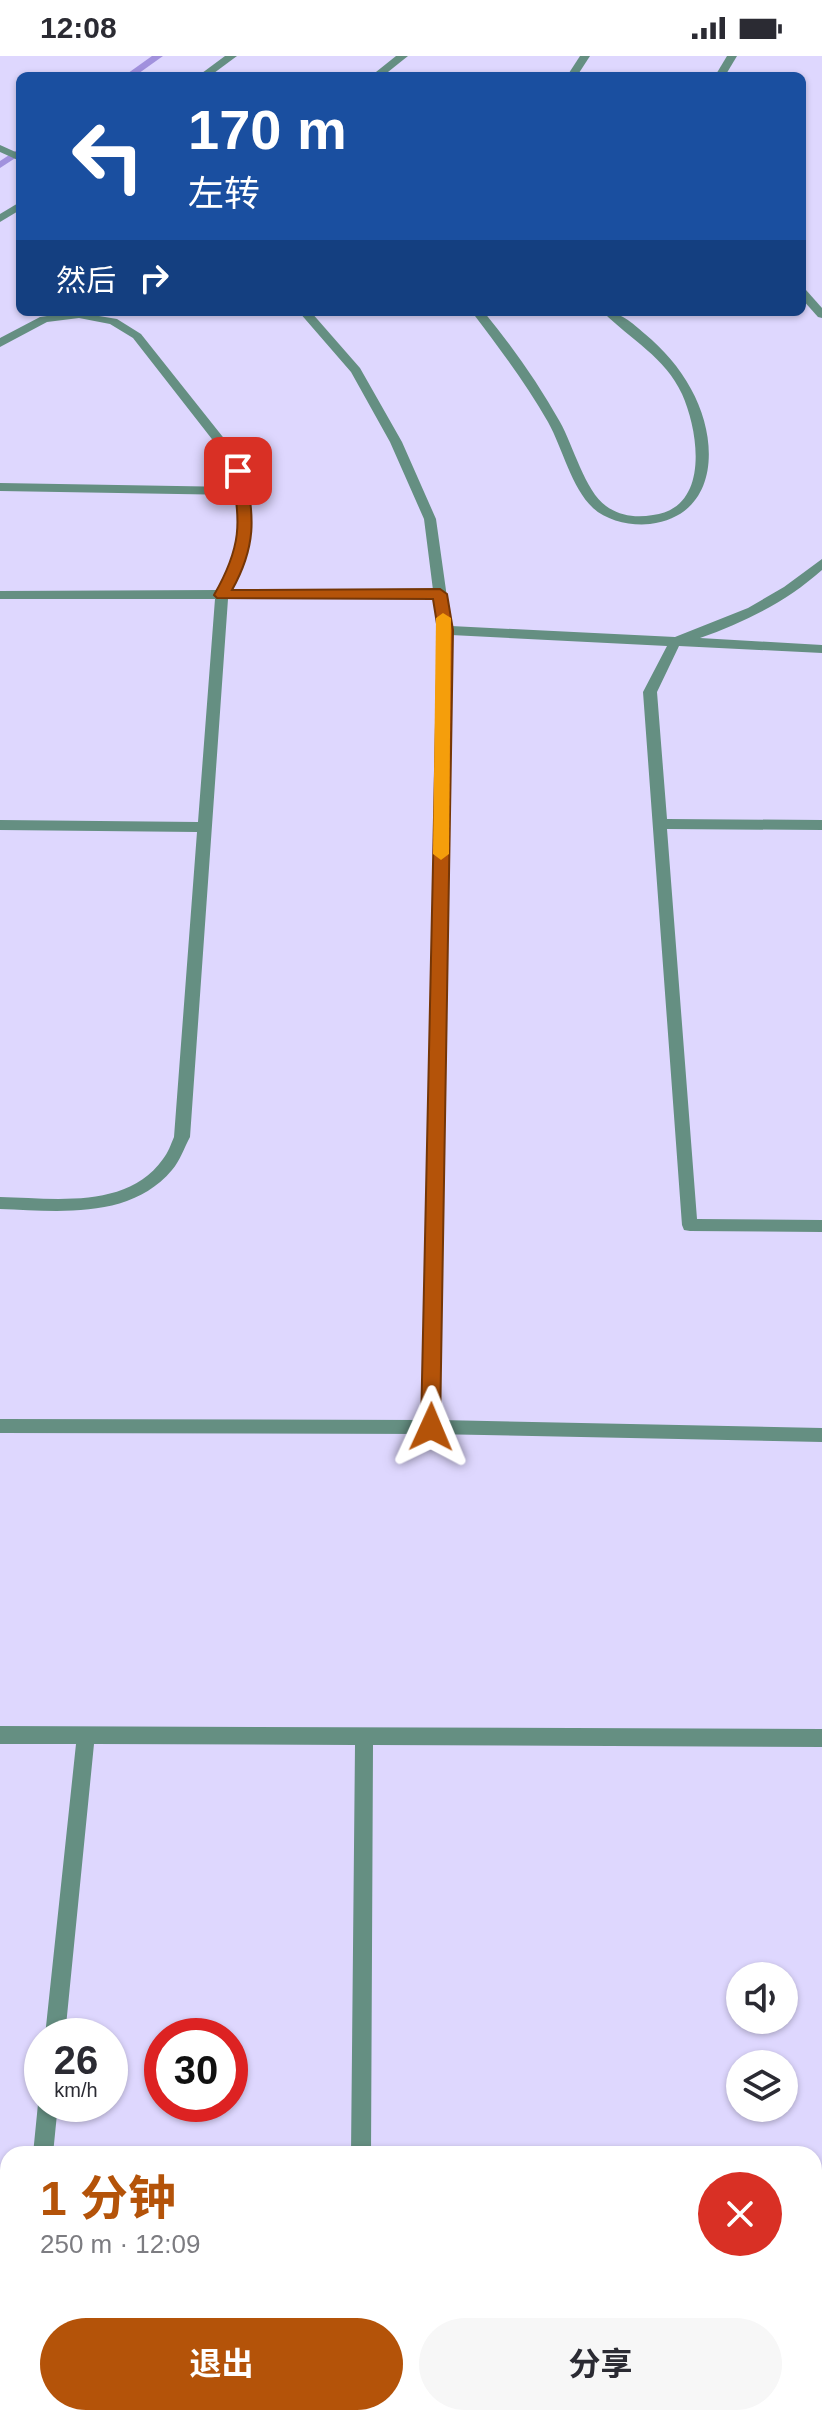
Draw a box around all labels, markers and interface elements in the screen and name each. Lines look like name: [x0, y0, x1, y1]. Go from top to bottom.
text: 12:08: [40, 11, 117, 44]
text: 170 m: [188, 98, 347, 161]
icon: left: [56, 104, 160, 208]
text: 左转: [188, 173, 260, 214]
icon: right: [132, 256, 176, 300]
text: 然后: [56, 264, 116, 297]
pin: [204, 437, 272, 505]
icon: arrive: [216, 449, 260, 493]
position arrow: [389, 1385, 473, 1469]
map controls: [726, 1962, 798, 2122]
button: sound: [726, 1962, 798, 2034]
speed limit sign: 30: [144, 2018, 248, 2122]
text: 26: [54, 2038, 98, 2082]
button: layers: [726, 2050, 798, 2122]
text: km/h: [54, 2079, 98, 2101]
text: 1 分钟: [40, 2172, 176, 2225]
button: close: [698, 2172, 782, 2256]
text: 250 m · 12:09: [40, 2229, 200, 2259]
button: 退出: [40, 2318, 403, 2410]
button: 分享: [419, 2318, 782, 2410]

